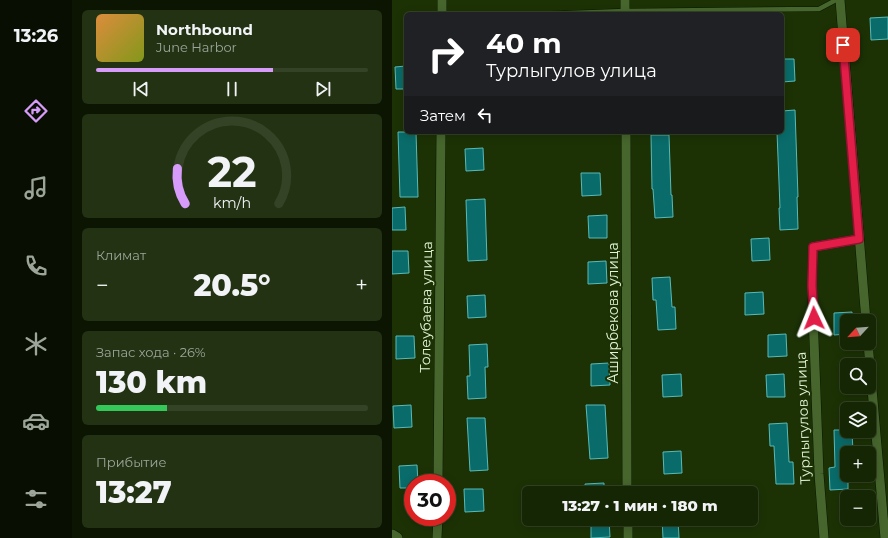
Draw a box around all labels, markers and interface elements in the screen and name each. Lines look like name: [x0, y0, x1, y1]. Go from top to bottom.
text: Northbound: [156, 20, 253, 39]
text: 13:26: [14, 25, 58, 47]
text: 40 m: [486, 26, 562, 60]
icon: right: [420, 28, 472, 80]
pin: [826, 28, 860, 62]
icon: arrive: [832, 34, 854, 56]
text: June Harbor: [156, 39, 237, 55]
text: Турлыгулов улица: [486, 60, 657, 82]
icon: previous: [130, 78, 152, 100]
icon: pause: [221, 78, 243, 100]
icon: next: [312, 78, 334, 100]
icon: directions: [22, 97, 50, 125]
icon: left: [474, 104, 496, 126]
text: Затем: [420, 106, 466, 125]
text: 22: [207, 146, 257, 196]
icon: music: [22, 174, 50, 202]
text: km/h: [213, 193, 251, 211]
street label: Толеубаева улица: [416, 241, 436, 373]
street label: Аширбекова улица: [604, 242, 622, 384]
text: Климат: [96, 247, 146, 263]
icon: phone: [22, 252, 50, 280]
text: 20.5°: [193, 267, 271, 304]
text: −: [96, 272, 109, 299]
text: +: [355, 272, 368, 299]
position arrow: [793, 297, 835, 339]
north arrow: [840, 314, 876, 350]
map controls: [840, 314, 876, 526]
icon: climate: [22, 330, 50, 358]
text: Запас хода · 26%: [96, 344, 205, 360]
street label: Турлыгулов улица: [792, 351, 814, 485]
button: search: [840, 358, 876, 394]
text: 130 km: [96, 364, 207, 401]
button: layers: [840, 402, 876, 438]
icon: car: [22, 407, 50, 435]
button: +: [840, 446, 876, 482]
text: Прибытие: [96, 454, 167, 470]
text: 13:27: [96, 474, 172, 511]
speed limit sign: 30: [404, 474, 456, 526]
icon: filters: [22, 485, 50, 513]
button: −: [840, 490, 876, 526]
text: 13:27 · 1 мин · 180 m: [562, 496, 718, 515]

